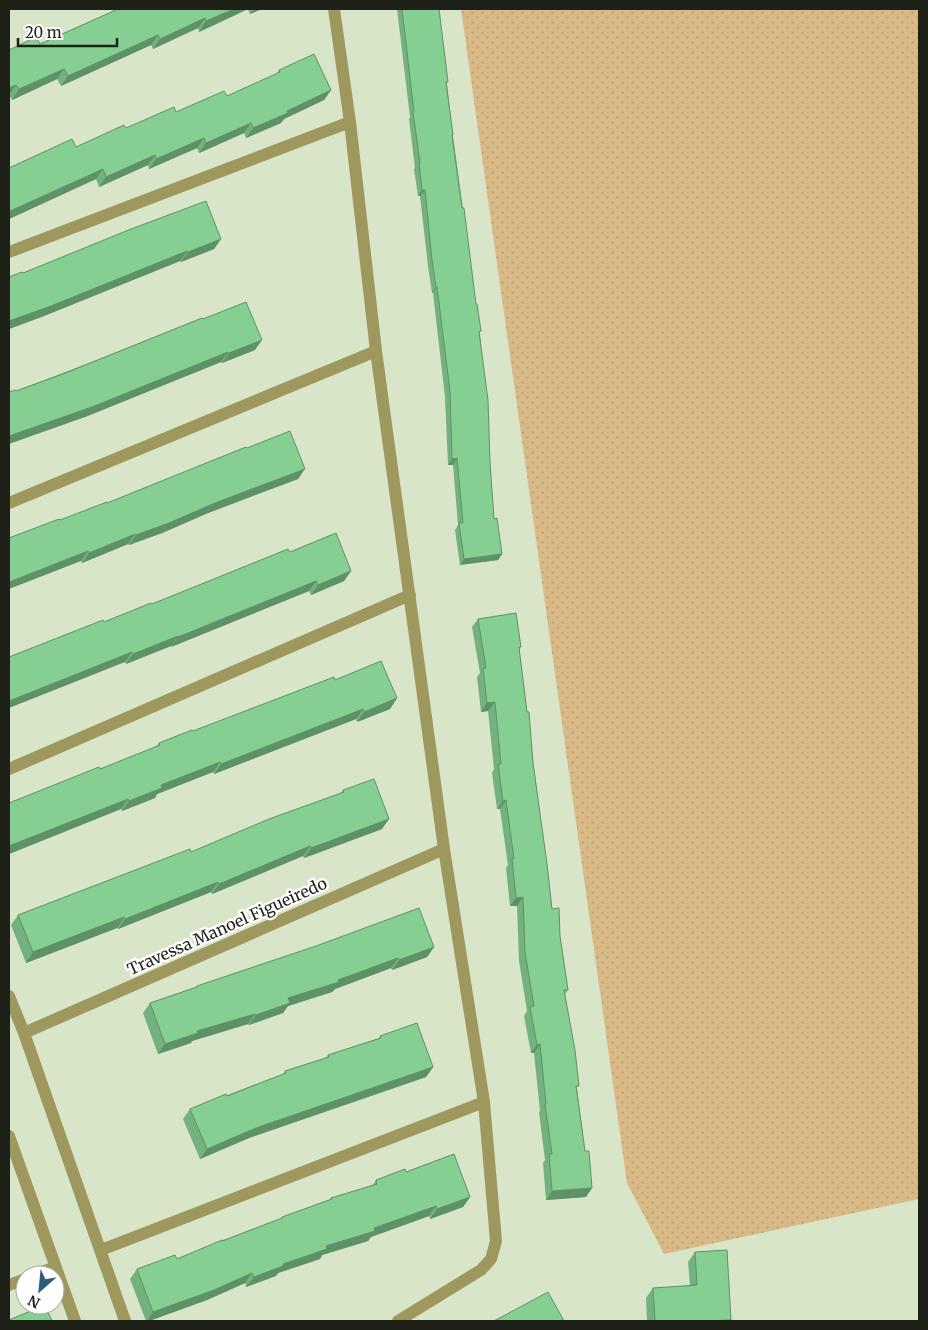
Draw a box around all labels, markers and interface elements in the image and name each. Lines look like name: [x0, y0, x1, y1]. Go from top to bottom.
scale bar: [18, 15, 116, 47]
text: 20 m: [25, 23, 62, 42]
street label: Travessa Manoel Figueiredo: [124, 873, 330, 979]
north arrow: [15, 1265, 65, 1315]
text: N: [25, 1291, 43, 1312]

